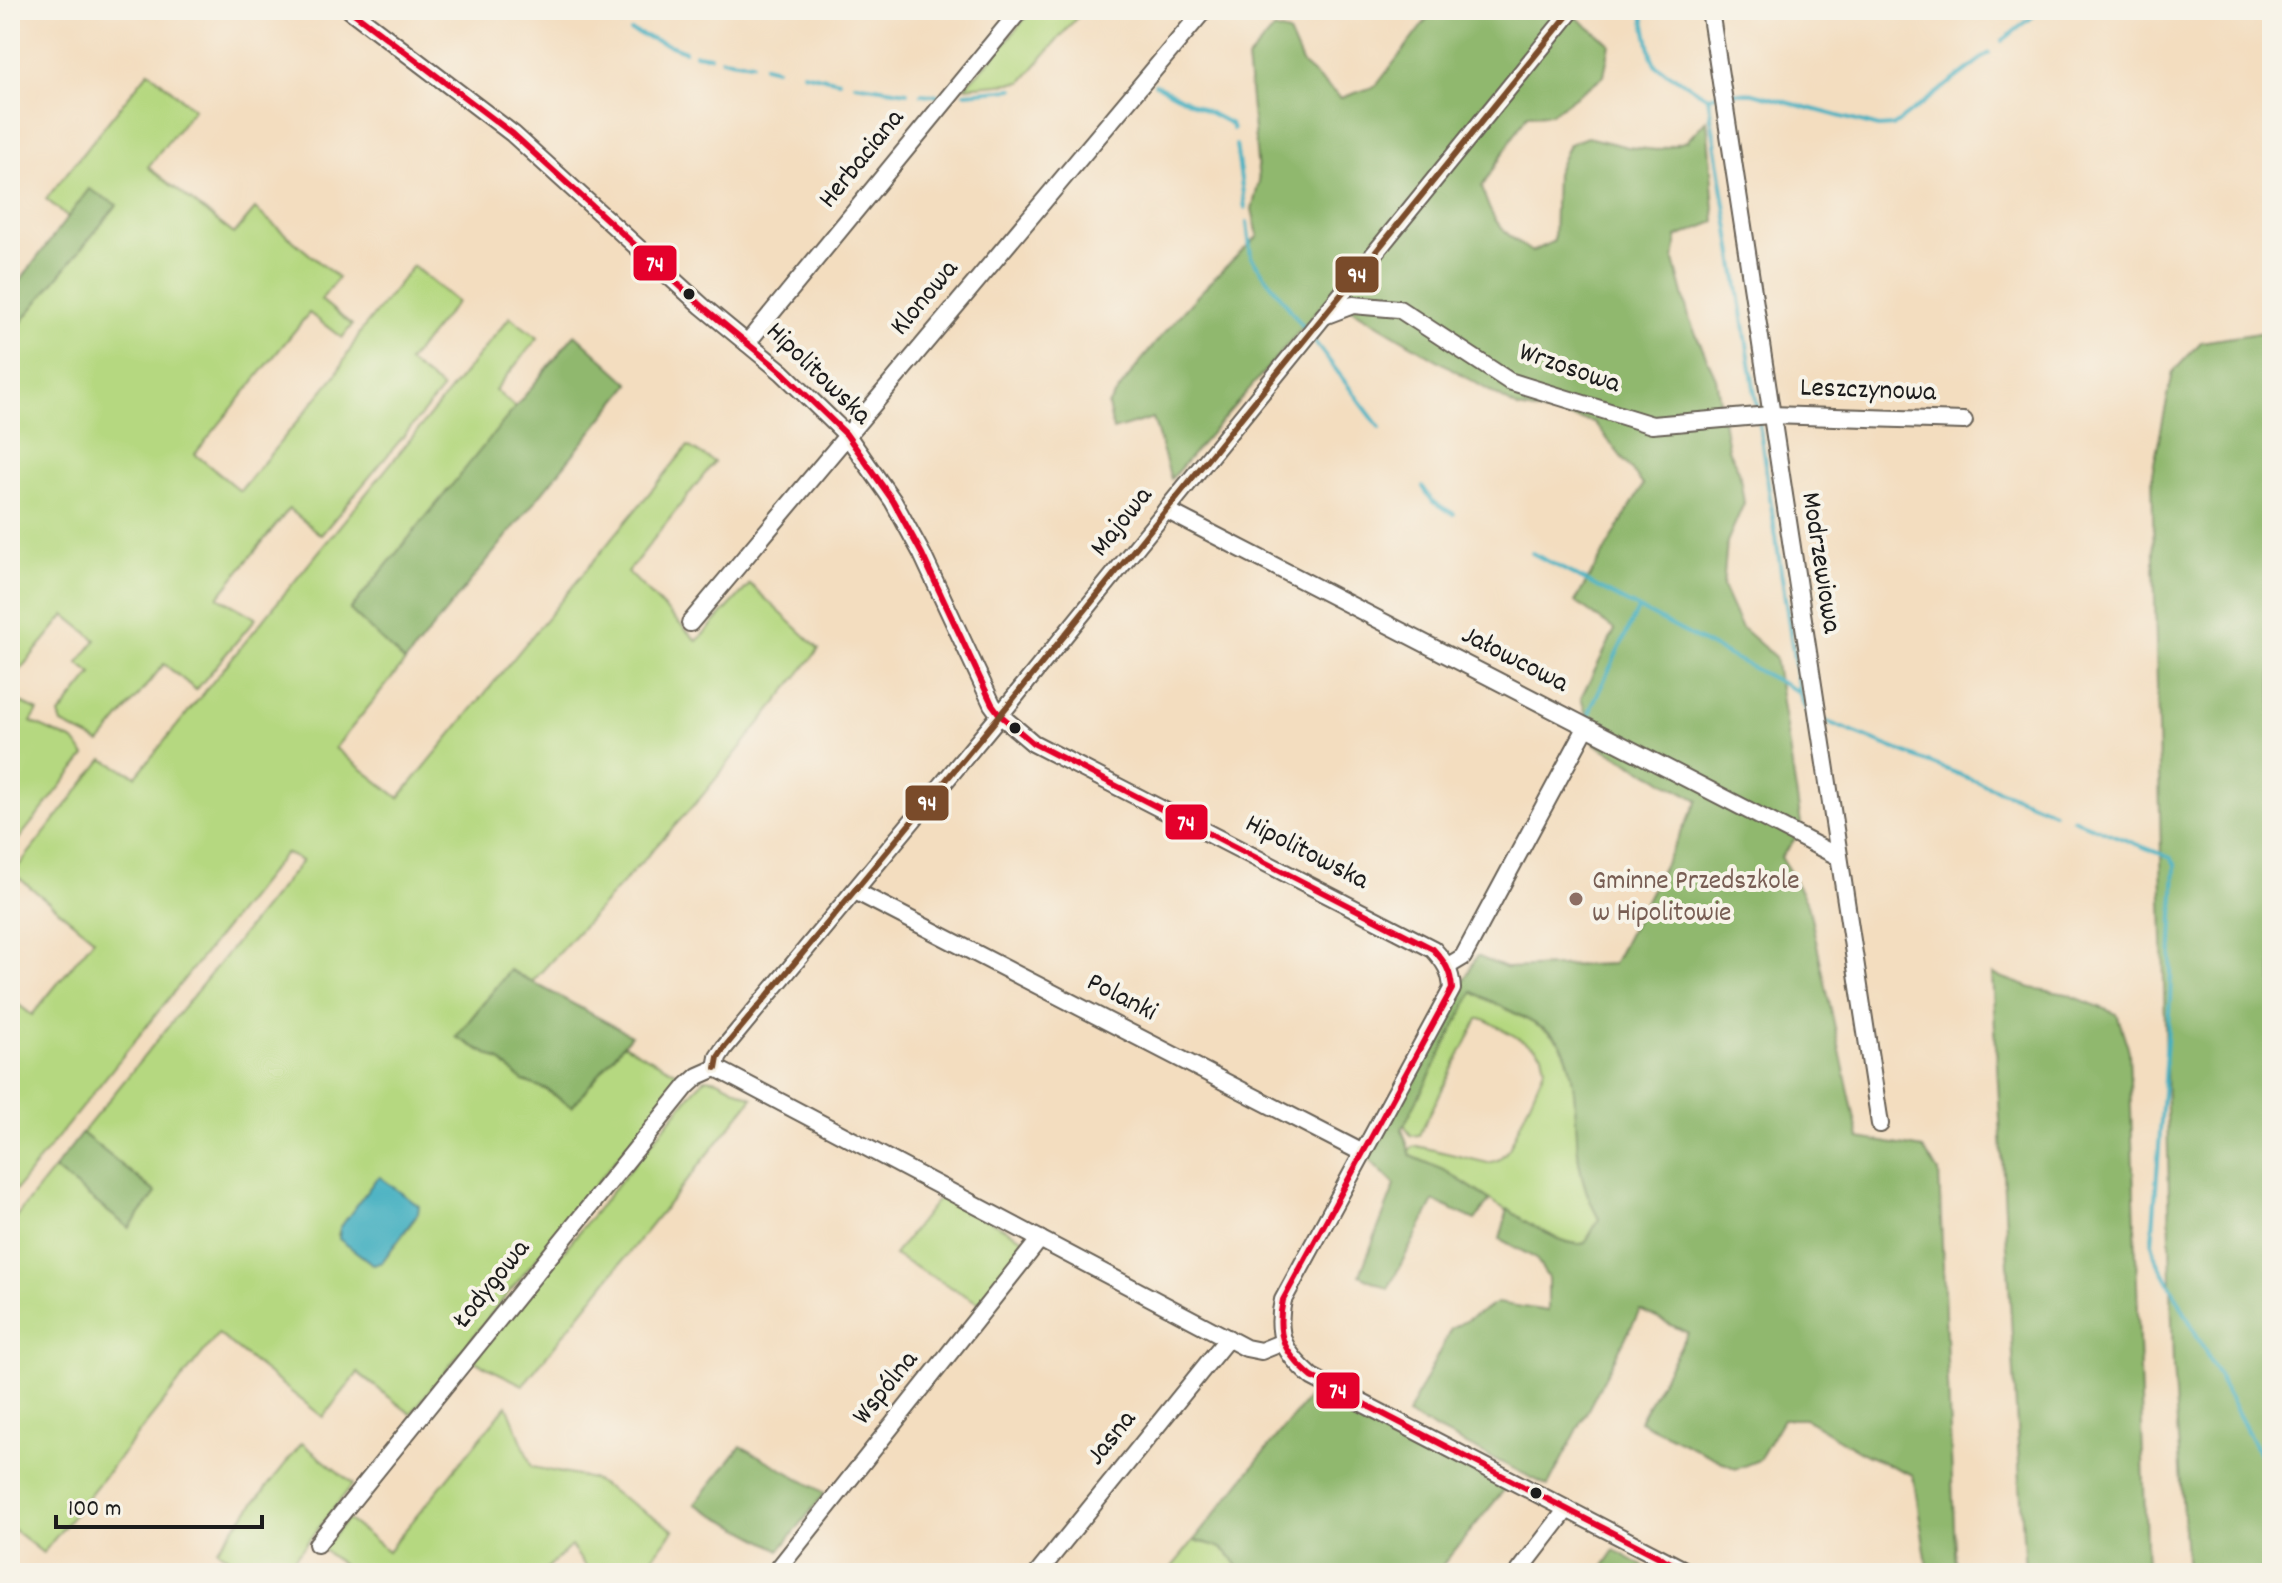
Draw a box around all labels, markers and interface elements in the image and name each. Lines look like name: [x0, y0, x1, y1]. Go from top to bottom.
street label: Herbaciana: [810, 101, 916, 218]
line badge: 74: [632, 244, 678, 282]
text: 74: [646, 251, 664, 282]
street label: Klonowa: [882, 252, 970, 346]
line badge: 94: [1334, 255, 1380, 294]
text: 94: [1347, 262, 1367, 293]
unlabelled marker: [681, 286, 697, 302]
street label: Hipolitowska: [755, 314, 880, 436]
street label: Wrzosowa: [1513, 334, 1626, 406]
street label: Leszczynowa: [1799, 370, 1938, 414]
street label: Majowa: [1082, 478, 1164, 567]
street label: Modrzewiowa: [1788, 490, 1850, 637]
street label: Jałowcowa: [1453, 617, 1575, 705]
unlabelled marker: [1007, 720, 1023, 736]
line badge: 94: [904, 784, 950, 822]
text: 94: [917, 790, 937, 821]
line badge: 74: [1164, 803, 1209, 841]
street label: Hipolitowska: [1237, 806, 1375, 903]
text: 74: [1177, 810, 1195, 841]
place label: Gminne Przedszkole w Hipolitowie: [1592, 863, 1800, 935]
marker: Gminne Przedszkole w Hipolitowie: [1567, 890, 1585, 908]
street label: Polanki: [1079, 964, 1163, 1034]
street label: Łodygowa: [444, 1231, 542, 1339]
street label: Wspólna: [844, 1342, 930, 1435]
line badge: 74: [1315, 1371, 1361, 1410]
text: 74: [1329, 1378, 1347, 1409]
street label: Jasna: [1078, 1402, 1148, 1475]
scale bar: [56, 1479, 262, 1529]
unlabelled marker: [1528, 1485, 1544, 1501]
text: 100 m: [68, 1493, 121, 1527]

